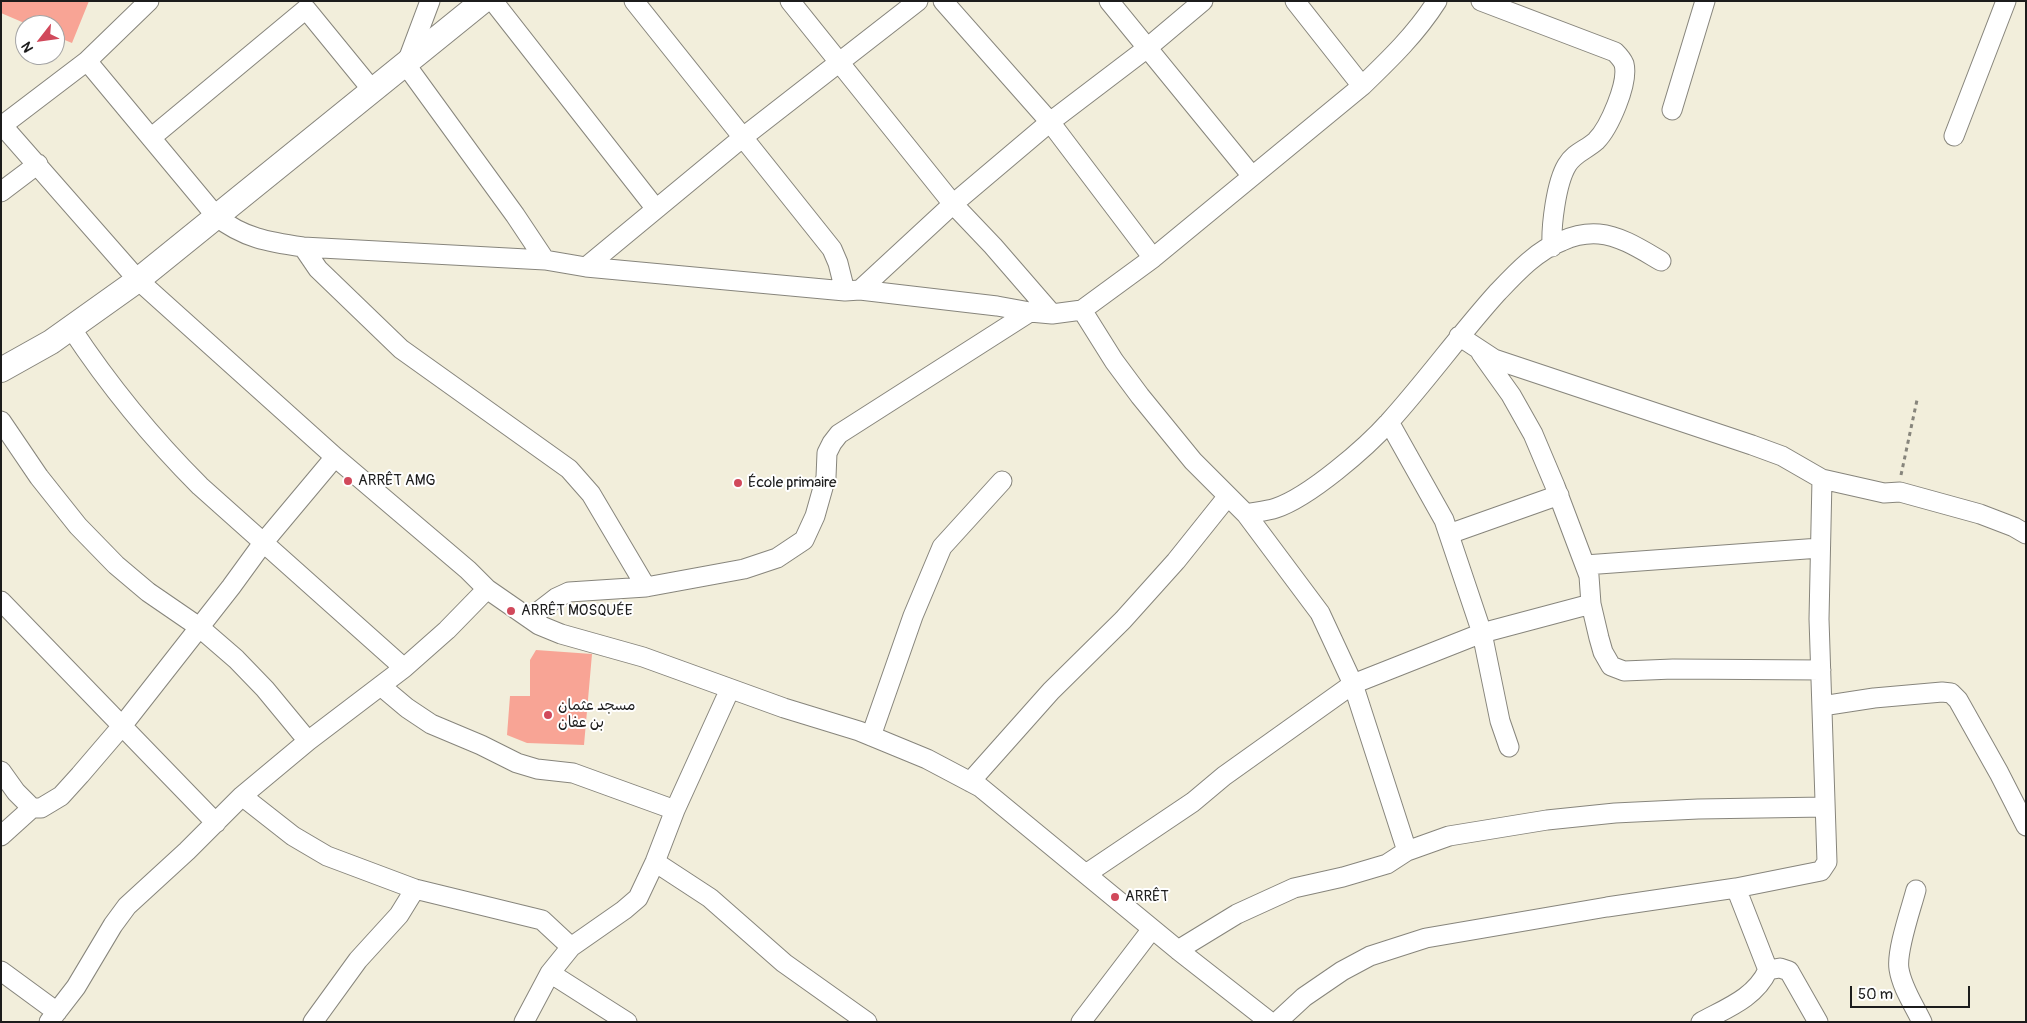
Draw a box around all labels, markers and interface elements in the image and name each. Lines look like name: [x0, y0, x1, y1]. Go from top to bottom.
north arrow: [15, 15, 65, 65]
text: N: [18, 39, 37, 56]
place label: ARRÊT AMG: [358, 472, 436, 490]
place label: École primaire: [748, 474, 836, 492]
marker: ARRÊT AMG: [342, 475, 354, 487]
marker: École primaire: [732, 477, 744, 489]
place label: ARRÊT MOSQUÉE: [521, 602, 632, 620]
marker: ARRÊT MOSQUÉE: [505, 605, 517, 617]
place label: مسجد عثمان بن عفان: [558, 697, 635, 732]
marker: مسجد عثمان بن عفان: [542, 709, 554, 721]
place label: ARRÊT: [1125, 888, 1169, 906]
marker: ARRÊT: [1109, 891, 1121, 903]
scale bar: [1852, 976, 1972, 1008]
text: 50 m: [1858, 985, 1893, 1004]

